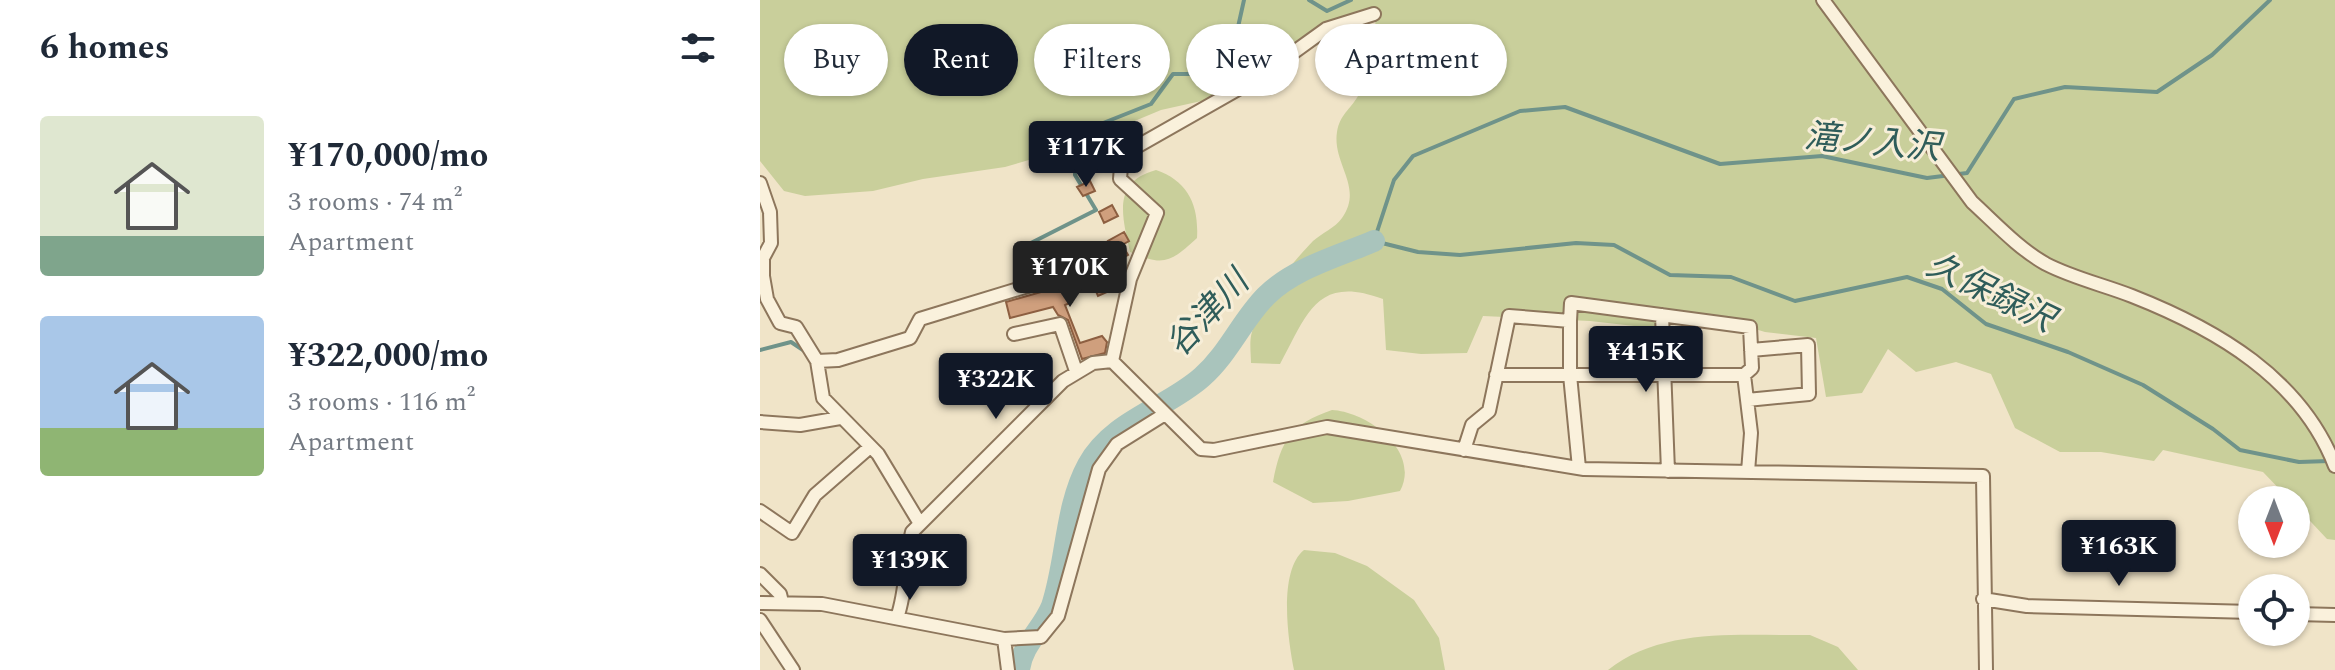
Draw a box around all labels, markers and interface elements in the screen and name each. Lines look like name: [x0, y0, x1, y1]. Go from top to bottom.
text: 6 homes: [40, 22, 170, 74]
chip: Buy: [784, 24, 888, 96]
chip: Rent: [904, 24, 1018, 96]
chip: Filters: [1034, 24, 1170, 96]
chip: New: [1186, 24, 1299, 96]
chip: Apartment: [1315, 24, 1507, 96]
icon: filters: [676, 26, 720, 70]
water label: 滝ノ入沢: [1802, 111, 1946, 175]
pin: ¥117K: [1030, 121, 1142, 189]
text: ¥117K: [1047, 127, 1125, 167]
text: ¥170,000/mo: [288, 130, 488, 182]
icon: home: [104, 148, 200, 244]
text: 3 rooms · 74 m²: [288, 182, 462, 222]
text: Apartment: [288, 222, 414, 262]
water label: 久保録沢: [1917, 240, 2066, 348]
pin: ¥170K: [1014, 241, 1126, 309]
text: ¥170K: [1031, 247, 1109, 287]
water label: 谷津川: [1154, 257, 1264, 369]
pin: ¥415K: [1590, 326, 1702, 394]
text: ¥322,000/mo: [288, 330, 488, 382]
text: ¥415K: [1607, 332, 1685, 372]
icon: home: [104, 348, 200, 444]
pin: ¥322K: [940, 353, 1052, 421]
text: ¥322K: [957, 359, 1035, 399]
text: 3 rooms · 116 m²: [288, 382, 475, 422]
text: Apartment: [288, 422, 414, 462]
north arrow: [2238, 486, 2310, 558]
map controls: [2238, 486, 2310, 646]
pin: ¥163K: [2063, 520, 2175, 588]
text: ¥163K: [2080, 526, 2158, 566]
pin: ¥139K: [854, 534, 966, 602]
text: ¥139K: [871, 540, 949, 580]
button: locate: [2238, 574, 2310, 646]

